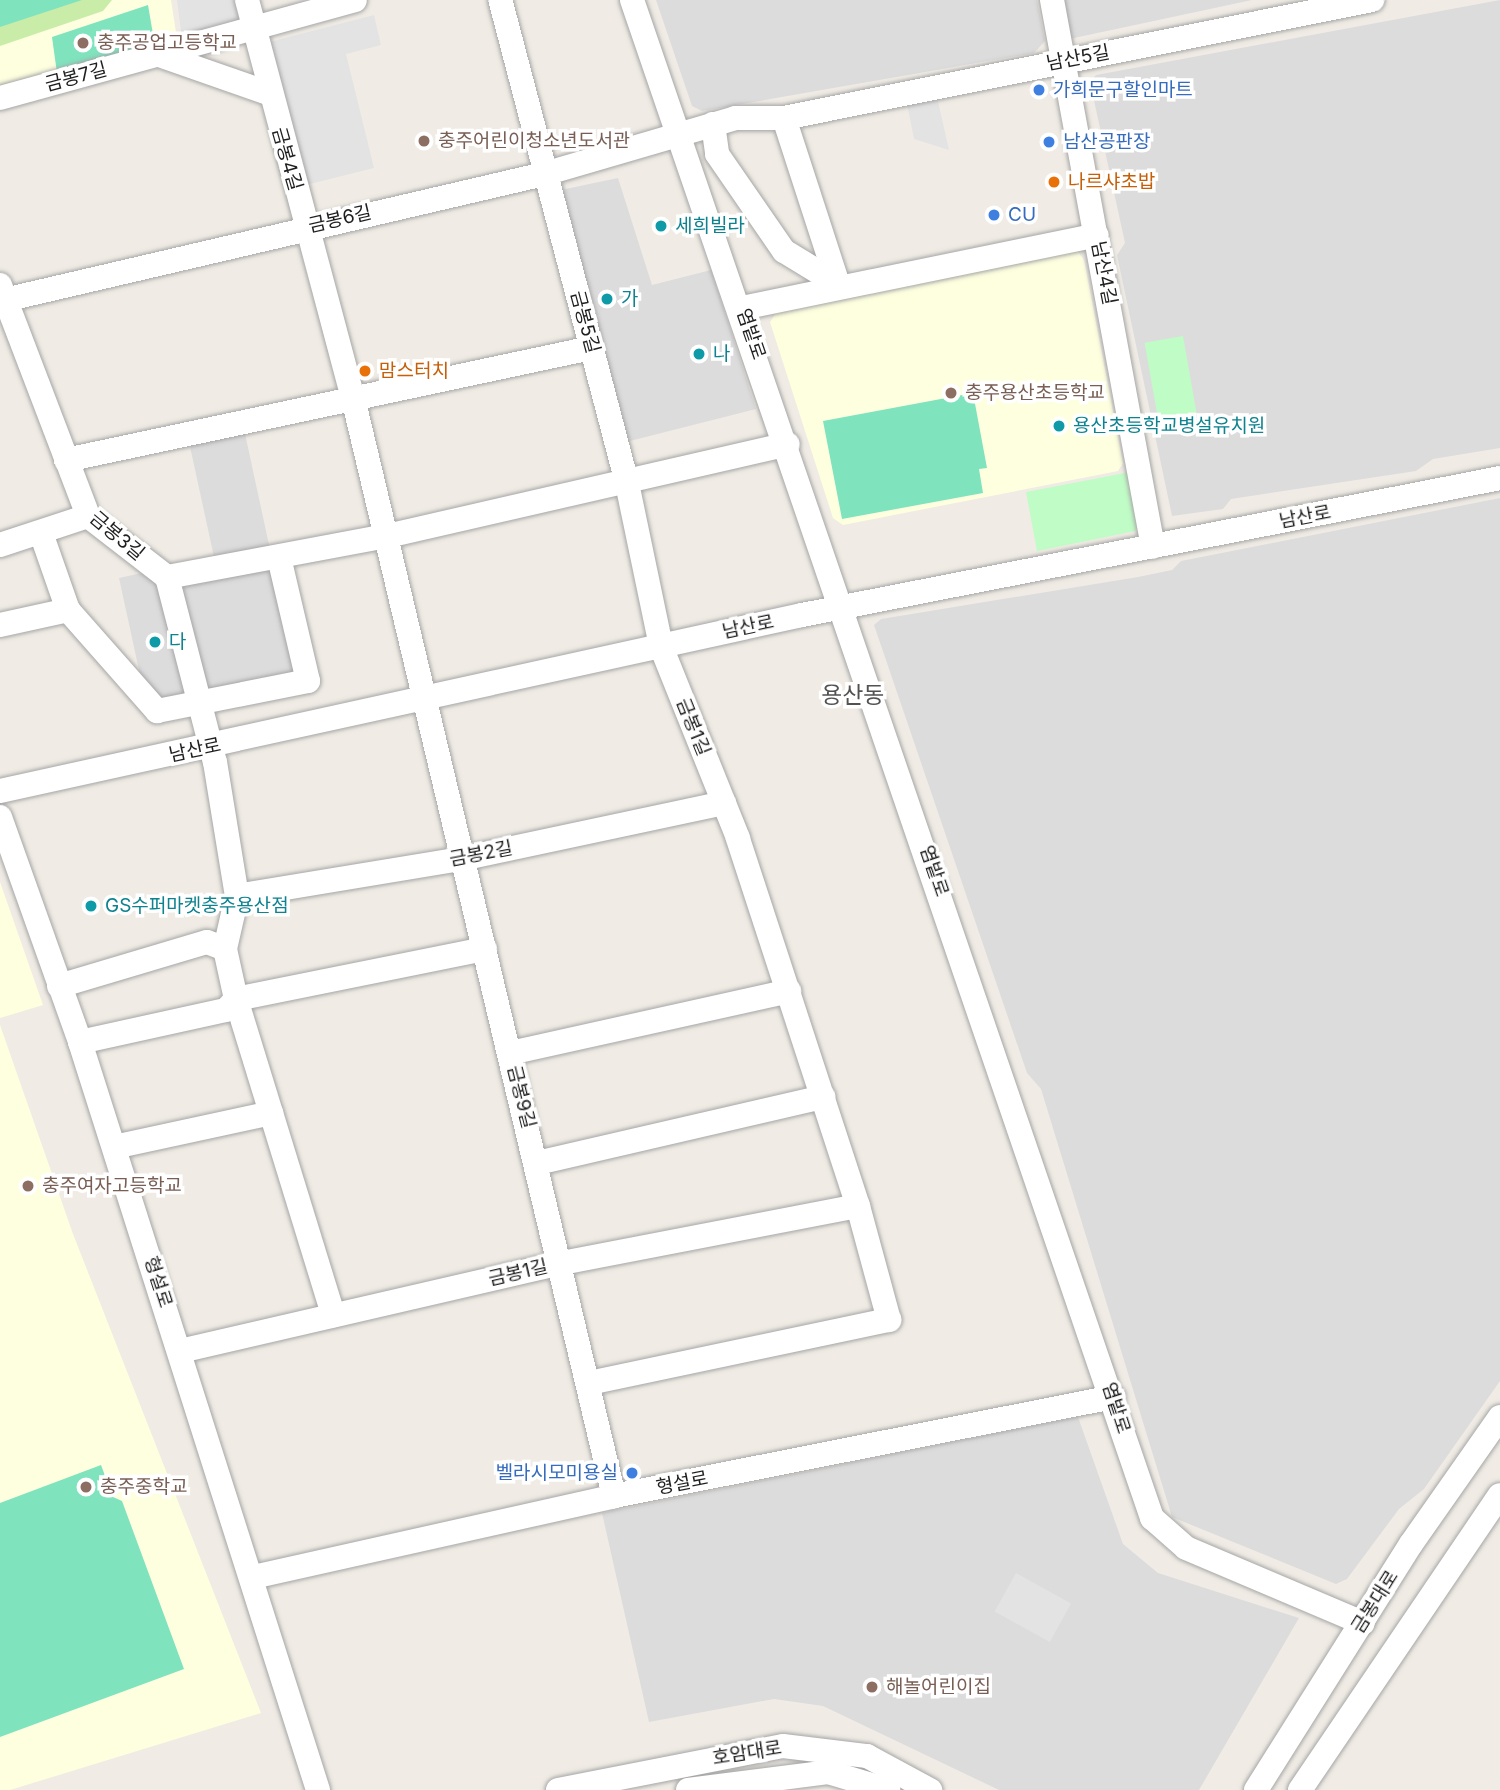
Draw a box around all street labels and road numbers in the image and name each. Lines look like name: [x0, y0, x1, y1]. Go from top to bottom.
street label: 남산5길: [1044, 41, 1112, 75]
street label: 금봉7길: [43, 58, 109, 96]
street label: 금봉4길: [267, 125, 307, 193]
street label: 금봉6길: [306, 201, 374, 237]
street label: 남산4길: [1087, 239, 1121, 307]
street label: 금봉5길: [566, 288, 604, 356]
street label: 염밭로: [732, 305, 770, 363]
street label: 남산로: [1277, 501, 1333, 533]
street label: 금봉3길: [85, 507, 149, 565]
street label: 남산로: [720, 610, 776, 644]
street label: 금봉1길: [671, 695, 715, 759]
street label: 남산로: [167, 733, 223, 767]
street label: 금봉2길: [447, 837, 515, 871]
street label: 염밭로: [915, 842, 953, 900]
street label: 금봉9길: [502, 1063, 540, 1131]
street label: 형설로: [139, 1254, 177, 1310]
street label: 금봉1길: [486, 1255, 550, 1291]
street label: 염밭로: [1097, 1380, 1135, 1436]
street label: 형설로: [654, 1467, 710, 1499]
street label: 금봉대로: [1347, 1566, 1403, 1638]
street label: 호암대로: [711, 1736, 783, 1770]

